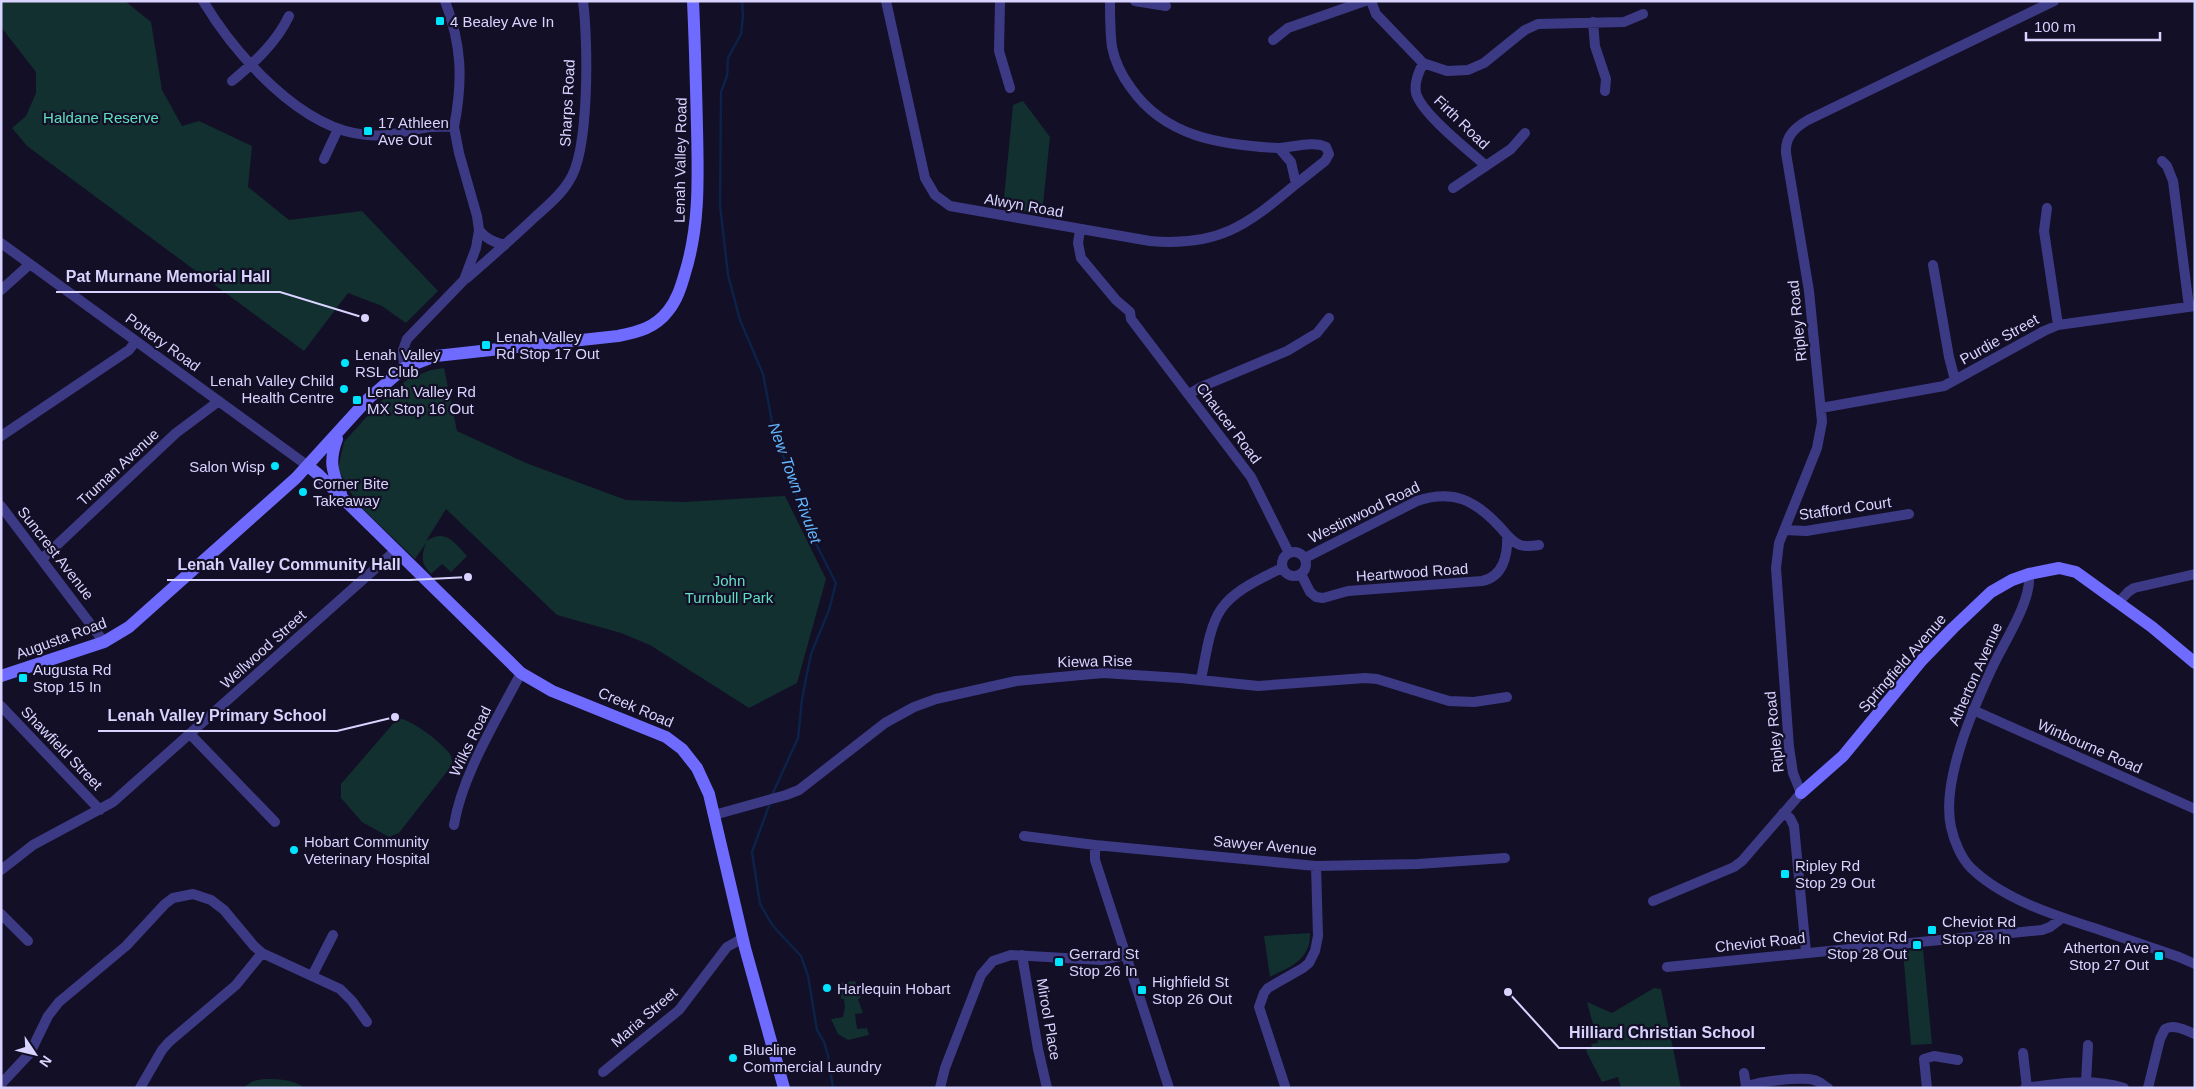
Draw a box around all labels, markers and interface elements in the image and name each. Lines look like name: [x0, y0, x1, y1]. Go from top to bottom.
scale bar: [2026, 10, 2160, 42]
place label: 4 Bealey Ave In: [450, 13, 554, 30]
marker: 4 Bealey Ave In: [434, 15, 446, 27]
text: 100 m: [2034, 18, 2076, 35]
street label: Sharps Road: [556, 59, 578, 147]
street label: Firth Road: [1431, 92, 1493, 152]
street label: Lenah Valley Road: [670, 97, 690, 223]
park label: Haldane Reserve: [43, 109, 159, 126]
place label: 17 Athleen Ave Out: [378, 114, 449, 148]
marker: 17 Athleen Ave Out: [362, 125, 374, 137]
street label: Alwyn Road: [983, 190, 1065, 220]
callout: Pat Murnane Memorial Hall: [56, 261, 280, 292]
text: Pat Murnane Memorial Hall: [66, 268, 270, 285]
street label: Ripley Road: [1784, 279, 1810, 363]
street label: Pottery Road: [123, 309, 203, 375]
street label: Purdie Street: [1957, 310, 2042, 368]
place label: Lenah Valley Rd Stop 17 Out: [496, 328, 600, 362]
marker: Lenah Valley Rd Stop 17 Out: [480, 339, 492, 351]
place label: Lenah Valley RSL Club: [355, 346, 441, 380]
marker: Lenah Valley RSL Club: [339, 357, 351, 369]
place label: Lenah Valley Child Health Centre: [210, 372, 334, 406]
street label: Chaucer Road: [1193, 379, 1265, 467]
marker: Lenah Valley Child Health Centre: [338, 383, 350, 395]
place label: Lenah Valley Rd MX Stop 16 Out: [367, 383, 476, 417]
marker: Lenah Valley Rd MX Stop 16 Out: [351, 394, 363, 406]
water label: New Town Rivulet: [765, 420, 825, 546]
street label: Truman Avenue: [74, 425, 162, 509]
place label: Salon Wisp: [189, 458, 265, 475]
marker: Salon Wisp: [269, 460, 281, 472]
place label: Corner Bite Takeaway: [313, 475, 389, 509]
street label: Westinwood Road: [1306, 478, 1422, 546]
marker: Corner Bite Takeaway: [297, 486, 309, 498]
street label: Stafford Court: [1798, 493, 1893, 523]
street label: Suncrest Avenue: [14, 503, 98, 603]
callout: Lenah Valley Community Hall: [167, 549, 410, 580]
text: Lenah Valley Community Hall: [177, 556, 401, 573]
street label: Heartwood Road: [1355, 560, 1469, 584]
park label: John Turnbull Park: [685, 572, 774, 606]
street label: Wellwood Street: [217, 606, 310, 692]
street label: Springfield Avenue: [1855, 610, 1949, 716]
street label: Augusta Road: [13, 614, 109, 662]
street label: Atherton Avenue: [1945, 620, 2005, 728]
street label: Kiewa Rise: [1057, 652, 1133, 670]
place label: Augusta Rd Stop 15 In: [33, 661, 111, 695]
marker: Augusta Rd Stop 15 In: [17, 672, 29, 684]
street label: Creek Road: [596, 684, 676, 730]
street label: Ripley Road: [1761, 690, 1787, 774]
callout: Lenah Valley Primary School: [98, 700, 337, 731]
street label: Shawfield Street: [18, 703, 107, 794]
street label: Wilks Road: [446, 703, 494, 779]
text: Lenah Valley Primary School: [108, 707, 326, 724]
street label: Winbourne Road: [2035, 715, 2145, 777]
street label: Sawyer Avenue: [1212, 832, 1318, 858]
place label: Hobart Community Veterinary Hospital: [304, 833, 430, 867]
marker: Hobart Community Veterinary Hospital: [288, 844, 300, 856]
place label: Ripley Rd Stop 29 Out: [1795, 857, 1876, 891]
marker: Ripley Rd Stop 29 Out: [1779, 868, 1791, 880]
place label: Cheviot Rd Stop 28 In: [1942, 913, 2016, 947]
marker: Cheviot Rd Stop 28 In: [1926, 924, 1938, 936]
place label: Cheviot Rd Stop 28 Out: [1827, 928, 1908, 962]
street label: Cheviot Road: [1714, 929, 1806, 955]
marker: Cheviot Rd Stop 28 Out: [1911, 939, 1923, 951]
place label: Atherton Ave Stop 27 Out: [2063, 939, 2150, 973]
place label: Gerrard St Stop 26 In: [1069, 945, 1140, 979]
marker: Atherton Ave Stop 27 Out: [2153, 950, 2165, 962]
marker: Gerrard St Stop 26 In: [1053, 956, 1065, 968]
place label: Highfield St Stop 26 Out: [1152, 973, 1233, 1007]
street label: Mirool Place: [1033, 977, 1065, 1061]
place label: Harlequin Hobart: [837, 980, 951, 997]
marker: Harlequin Hobart: [821, 982, 833, 994]
street label: Maria Street: [608, 983, 681, 1050]
marker: Highfield St Stop 26 Out: [1136, 984, 1148, 996]
callout: Hilliard Christian School: [1559, 1017, 1765, 1048]
text: Hilliard Christian School: [1569, 1024, 1755, 1041]
north arrow: [10, 1029, 60, 1079]
place label: Blueline Commercial Laundry: [743, 1041, 882, 1075]
marker: Blueline Commercial Laundry: [727, 1052, 739, 1064]
text: N: [36, 1053, 55, 1070]

